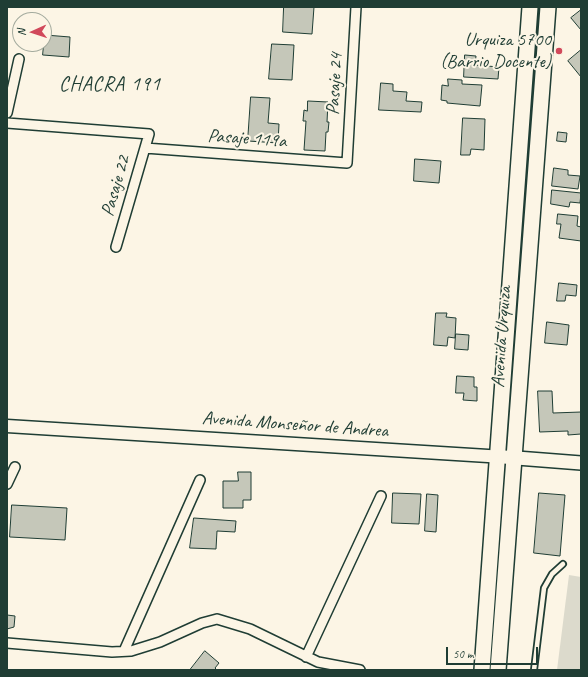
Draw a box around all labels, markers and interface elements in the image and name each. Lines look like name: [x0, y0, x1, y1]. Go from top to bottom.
north arrow: [12, 12, 52, 52]
text: N: [14, 29, 28, 36]
place label: Urquiza 5700 (Barrio Docente): [440, 29, 551, 73]
marker: Urquiza 5700 (Barrio Docente): [554, 46, 564, 56]
street label: Pasaje 24: [322, 52, 348, 116]
district label: CHACRA 191: [59, 73, 161, 97]
street label: Pasaje 119a: [207, 125, 287, 153]
street label: Pasaje 22: [96, 153, 136, 219]
street label: Avenida Urquiza: [487, 286, 517, 388]
street label: Avenida Monseñor de Andrea: [201, 407, 389, 443]
scale bar: [448, 639, 540, 665]
text: 50 m: [453, 646, 473, 662]

